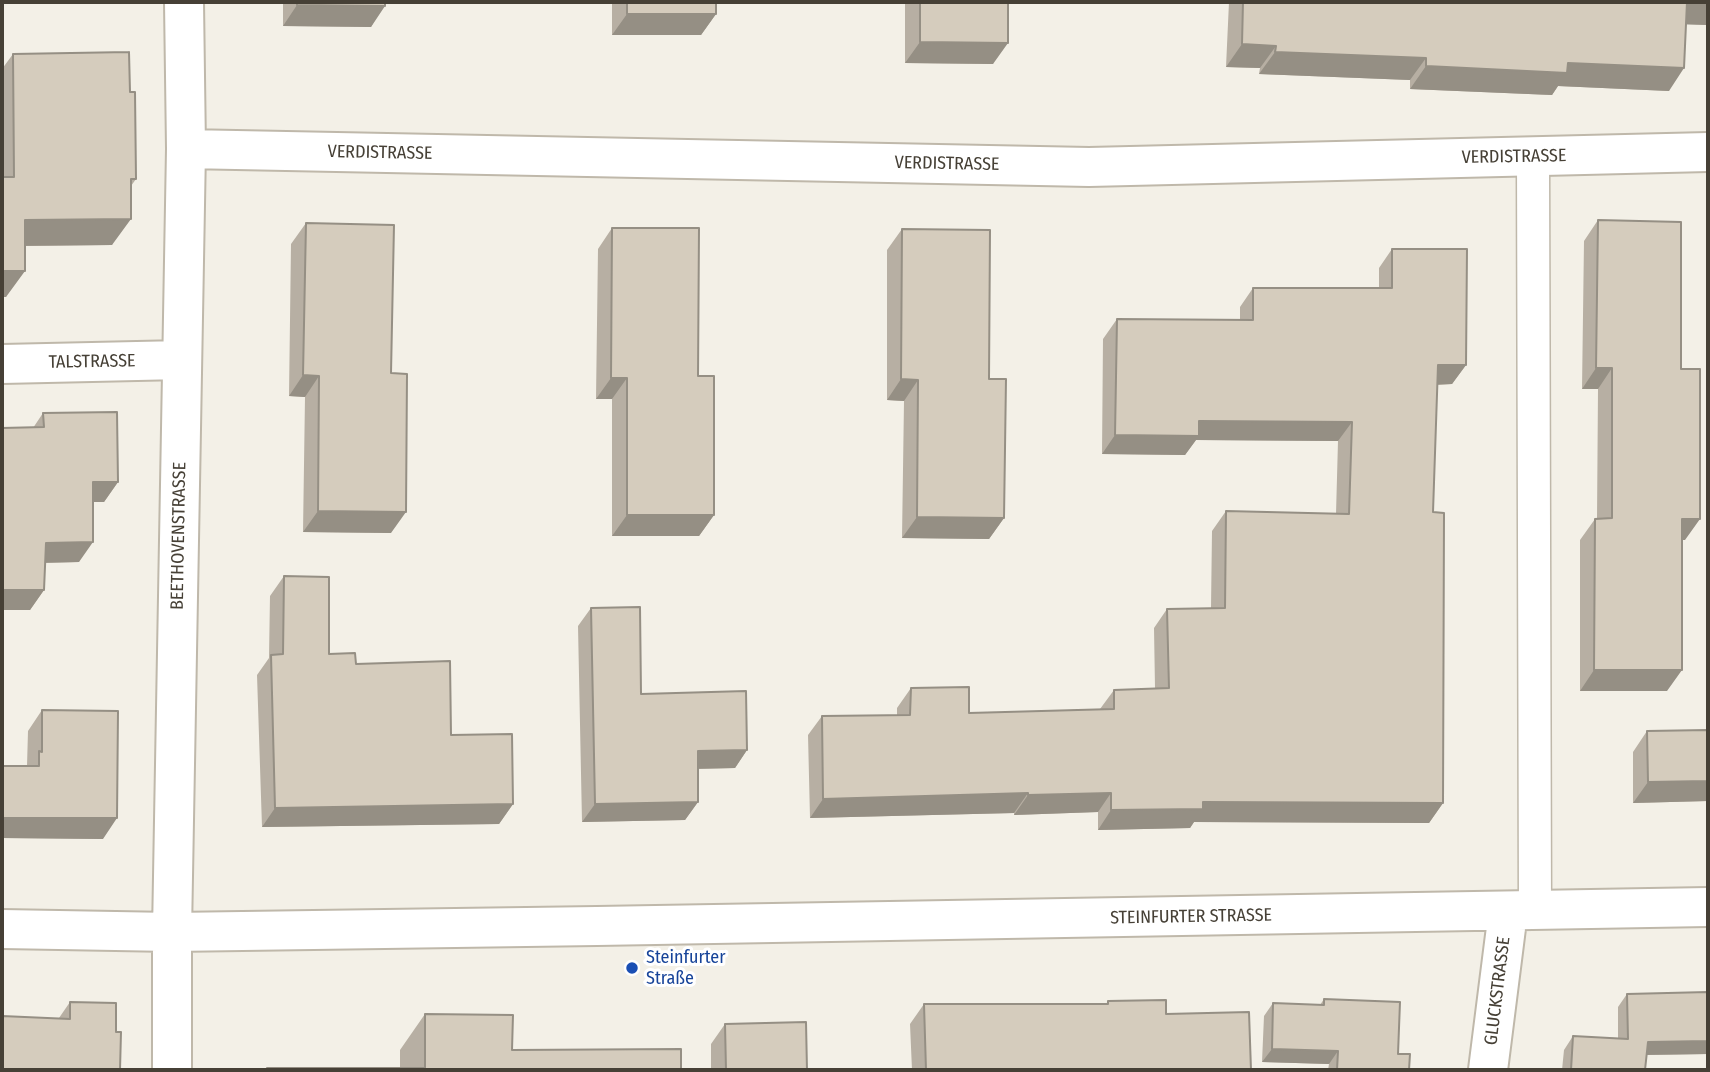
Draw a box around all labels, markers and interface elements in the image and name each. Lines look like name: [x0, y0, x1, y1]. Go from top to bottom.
street label: VERDISTRASSE: [327, 141, 433, 165]
street label: VERDISTRASSE: [1461, 145, 1567, 169]
street label: VERDISTRASSE: [894, 152, 1000, 176]
street label: TALSTRASSE: [48, 350, 136, 374]
street label: BEETHOVENSTRASSE: [167, 462, 191, 610]
street label: STEINFURTER STRASSE: [1110, 905, 1272, 929]
street label: GLUCKSTRASSE: [1481, 935, 1515, 1047]
place label: Steinfurter Straße: [646, 947, 725, 990]
marker: Steinfurter Straße: [624, 960, 640, 976]

